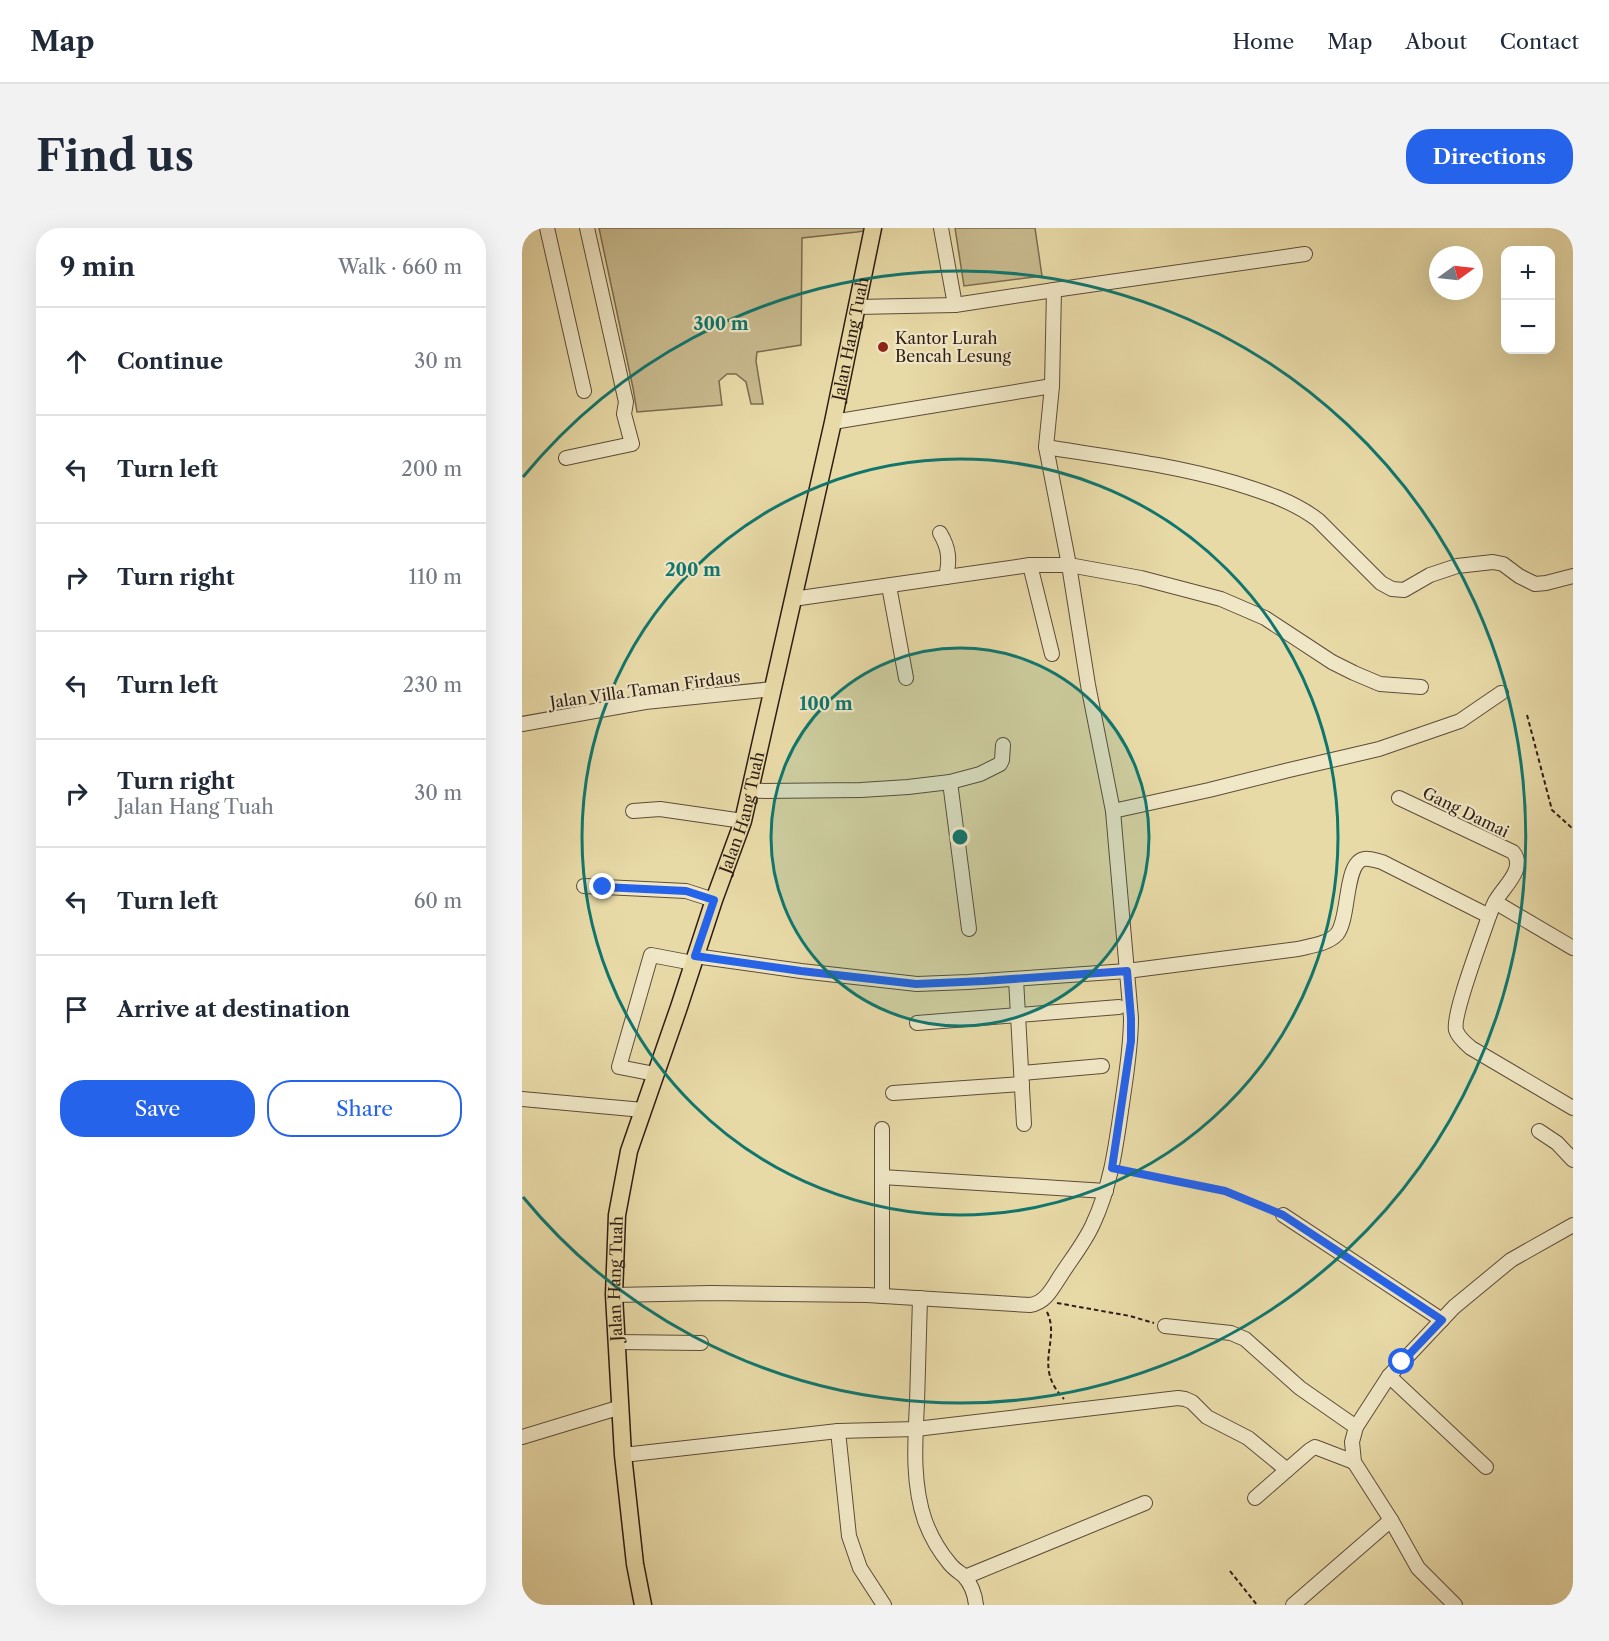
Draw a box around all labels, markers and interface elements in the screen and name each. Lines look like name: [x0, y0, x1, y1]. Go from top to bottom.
text: Map: [30, 24, 94, 58]
text: Home: [1233, 29, 1294, 54]
text: Map: [1327, 29, 1372, 54]
text: About: [1405, 29, 1467, 54]
text: Contact: [1500, 29, 1579, 54]
button: Directions: [1406, 129, 1573, 184]
text: Find us: [36, 130, 194, 182]
north arrow: [1429, 246, 1483, 300]
map controls: [1501, 246, 1555, 354]
button: +: [1501, 246, 1555, 300]
text: 9 min: [60, 251, 135, 283]
text: Walk · 660 m: [338, 255, 462, 279]
street label: Jalan Hang Tuah: [827, 275, 873, 405]
button: −: [1501, 300, 1555, 354]
text: 300 m: [693, 313, 749, 335]
place label: Kantor Lurah Bencah Lesung: [895, 328, 1012, 366]
marker: Kantor Lurah Bencah Lesung: [876, 340, 890, 354]
icon: ahead: [60, 345, 93, 378]
text: Continue: [117, 348, 223, 375]
text: 30 m: [414, 349, 462, 373]
icon: left: [60, 453, 93, 486]
text: Turn left: [117, 456, 218, 483]
text: 200 m: [401, 457, 462, 481]
text: 200 m: [665, 559, 721, 581]
icon: right: [60, 561, 93, 594]
text: Turn right: [117, 564, 235, 591]
text: 110 m: [409, 565, 462, 589]
street label: Jalan Villa Taman Firdaus: [546, 666, 742, 713]
icon: left: [60, 669, 93, 702]
text: Turn left: [117, 672, 218, 699]
text: 230 m: [403, 673, 462, 697]
text: 100 m: [799, 693, 853, 715]
street label: Jalan Hang Tuah: [714, 750, 768, 879]
text: Turn right: [117, 768, 235, 795]
icon: right: [60, 777, 93, 810]
text: 30 m: [414, 781, 462, 805]
street label: Gang Damai: [1420, 782, 1513, 842]
text: Jalan Hang Tuah: [117, 795, 274, 819]
centre of rings: [950, 827, 970, 847]
route end: [589, 873, 615, 899]
icon: left: [60, 885, 93, 918]
text: Turn left: [117, 888, 218, 915]
text: 60 m: [414, 889, 462, 913]
icon: arrive: [60, 993, 93, 1026]
text: Arrive at destination: [117, 996, 350, 1023]
button: Save: [60, 1080, 255, 1137]
button: Share: [267, 1080, 462, 1137]
street label: Jalan Hang Tuah: [604, 1216, 627, 1345]
route start: [1388, 1348, 1414, 1374]

